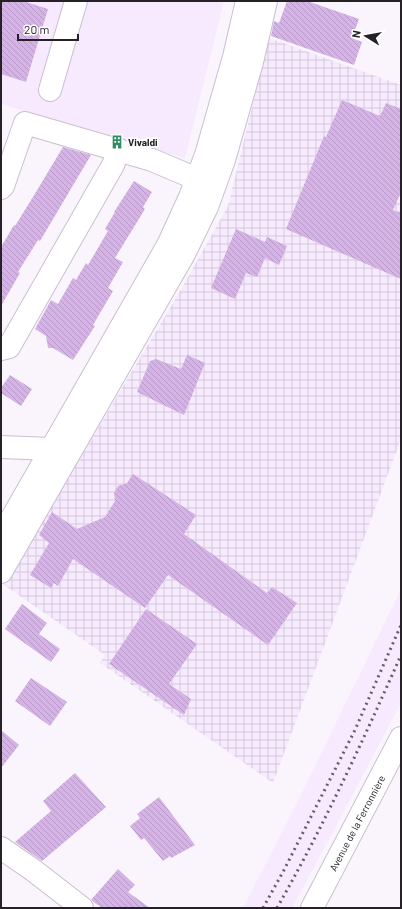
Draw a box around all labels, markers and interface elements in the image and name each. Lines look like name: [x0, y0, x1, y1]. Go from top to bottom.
scale bar: [18, 16, 78, 42]
north arrow: [346, 16, 386, 56]
text: 20 m: [24, 22, 50, 36]
text: N: [349, 29, 363, 39]
building icon: Vivaldi: [109, 134, 125, 150]
place label: Vivaldi: [128, 136, 158, 148]
street label: Avenue de la Ferronnière: [327, 773, 387, 873]

